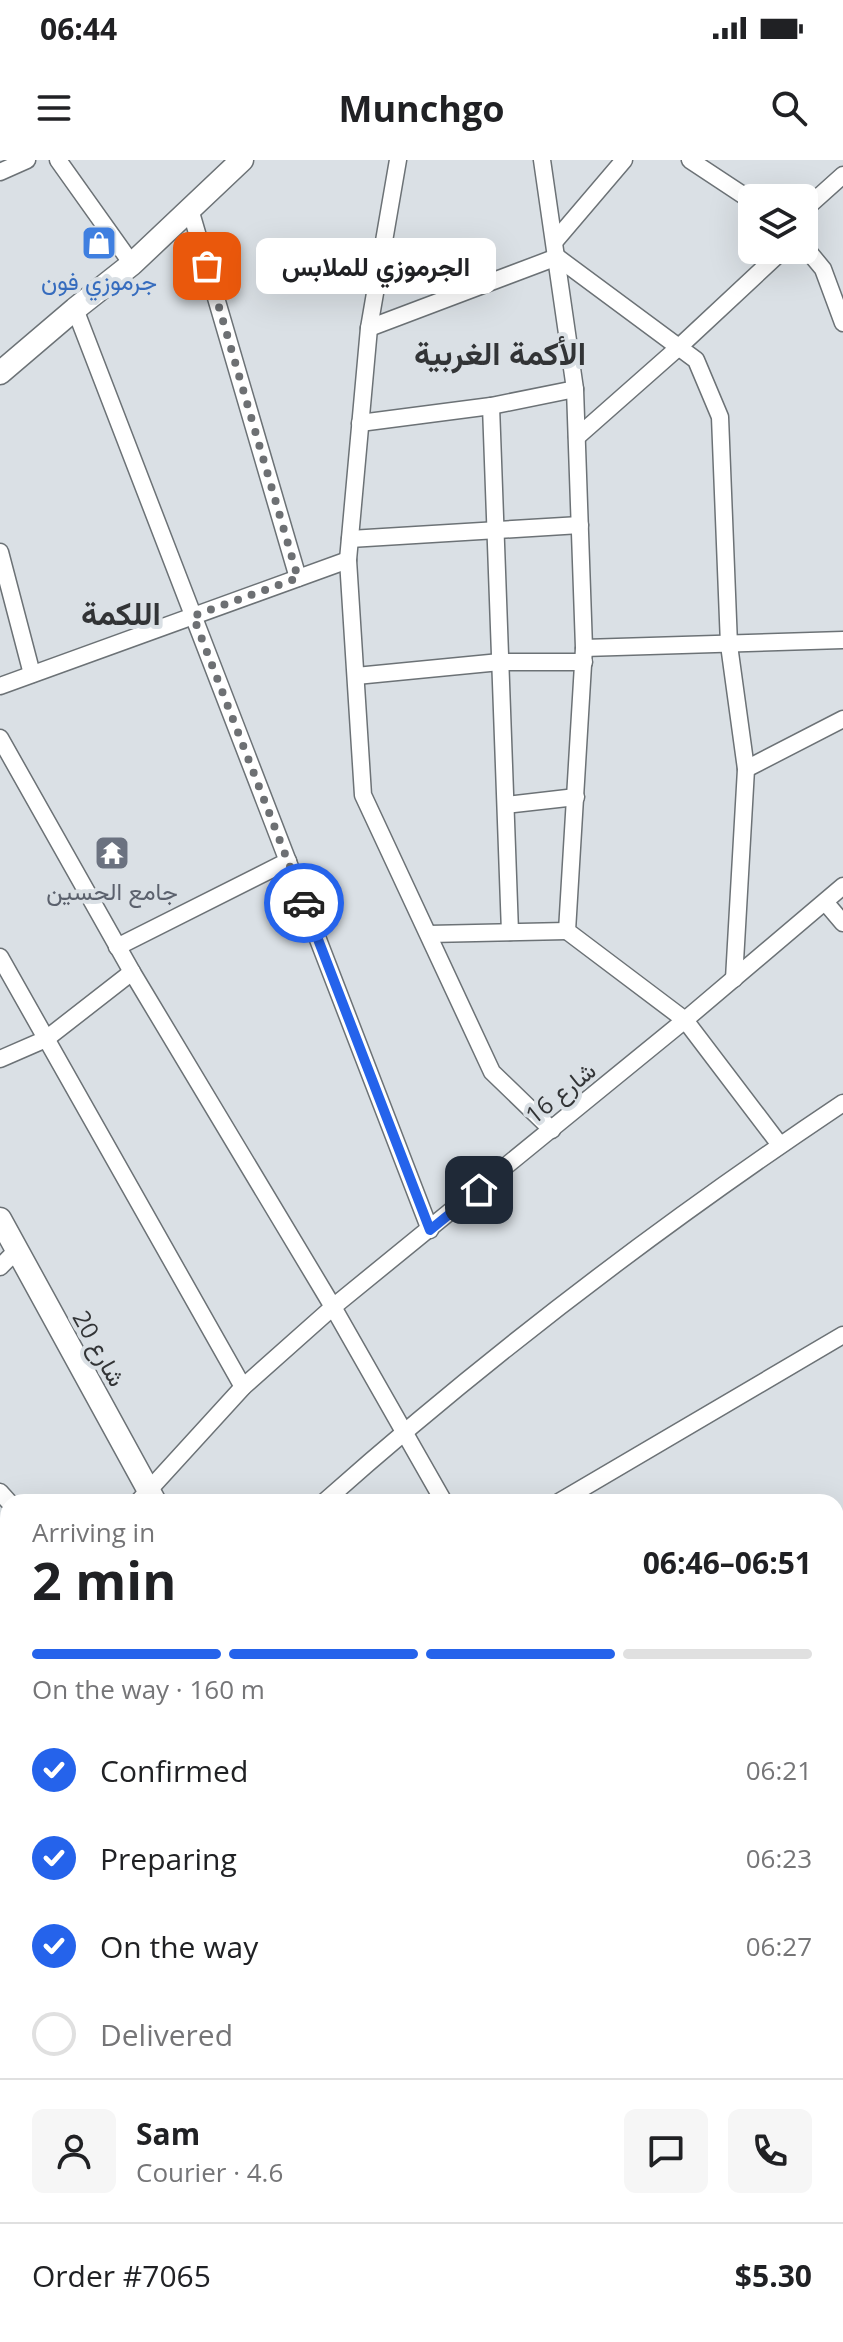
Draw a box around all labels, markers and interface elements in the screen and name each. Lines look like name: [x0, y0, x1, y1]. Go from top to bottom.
text: 06:44: [40, 8, 117, 49]
text: Munchgo: [338, 84, 505, 133]
icon: menu: [32, 86, 76, 130]
icon: search: [767, 86, 811, 130]
map controls: [738, 184, 818, 264]
button: layers: [738, 184, 818, 264]
shop icon: جرموزي فون: [80, 224, 118, 262]
pin: [173, 232, 241, 300]
callout: الجرموزي للملابس: [255, 238, 495, 294]
icon: bag: [185, 244, 229, 288]
text: الجرموزي للملابس: [282, 248, 470, 284]
place label: جرموزي فون: [41, 264, 157, 301]
district label: الأكمة الغربية: [414, 331, 586, 374]
district label: اللكمة: [81, 591, 161, 634]
temple icon: جامع الحسين: [93, 834, 131, 872]
courier: [264, 863, 344, 943]
place label: جامع الحسين: [46, 874, 178, 909]
icon: car: [282, 881, 326, 925]
street label: شارع 16: [518, 1053, 603, 1131]
pin: [445, 1156, 513, 1224]
icon: home: [457, 1168, 501, 1212]
street label: شارع 20: [65, 1304, 134, 1392]
text: Arriving in: [32, 1514, 155, 1550]
text: 06:46–06:51: [643, 1542, 812, 1583]
text: 2 min: [32, 1544, 176, 1615]
text: On the way · 160 m: [32, 1671, 265, 1707]
icon: check: [32, 1748, 76, 1792]
text: Confirmed: [100, 1750, 248, 1791]
text: 06:21: [746, 1752, 812, 1788]
icon: check: [32, 1836, 76, 1880]
text: Preparing: [100, 1838, 237, 1879]
text: 06:23: [746, 1840, 812, 1876]
icon: check: [32, 1924, 76, 1968]
text: On the way: [100, 1926, 258, 1967]
text: 06:27: [746, 1928, 812, 1964]
text: Delivered: [100, 2014, 233, 2055]
button: person: [32, 2109, 116, 2193]
button: chat: [624, 2109, 708, 2193]
button: phone: [728, 2109, 812, 2193]
text: Sam: [136, 2113, 200, 2154]
text: Courier · 4.6: [136, 2154, 283, 2190]
text: Order #7065: [32, 2255, 211, 2296]
text: $5.30: [735, 2255, 812, 2296]

